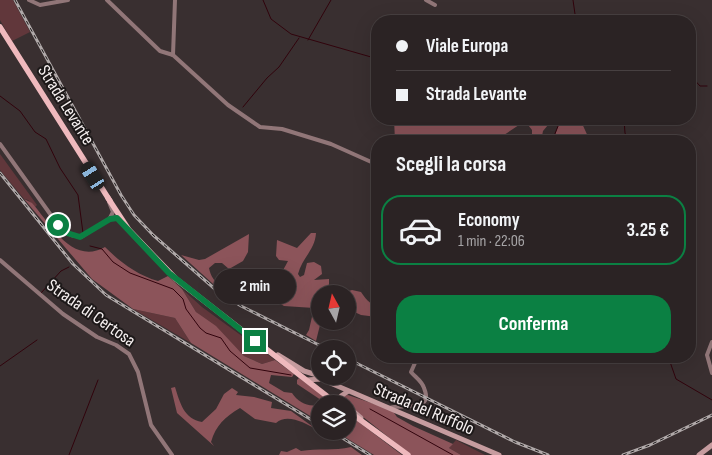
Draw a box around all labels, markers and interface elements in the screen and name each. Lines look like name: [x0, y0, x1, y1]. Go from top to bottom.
text: Viale Europa: [426, 35, 508, 58]
street label: Strada Levante: [33, 61, 99, 149]
text: Strada Levante: [426, 83, 527, 106]
text: Scegli la corsa: [396, 151, 506, 178]
car: [78, 159, 107, 193]
icon: car: [398, 208, 443, 253]
text: Economy: [458, 209, 520, 232]
route start: [47, 214, 69, 236]
text: 3.25 €: [626, 219, 669, 242]
text: 1 min · 22:06: [458, 232, 525, 251]
callout: 2 min: [214, 268, 296, 304]
street label: Strada di Certosa: [43, 275, 139, 351]
text: 2 min: [240, 277, 270, 296]
north arrow: [311, 285, 356, 330]
map controls: [311, 285, 356, 440]
button: Conferma: [396, 295, 671, 353]
route end: [244, 330, 266, 352]
button: locate: [311, 340, 356, 385]
street label: Strada del Ruffolo: [370, 378, 478, 440]
button: layers: [311, 395, 356, 440]

